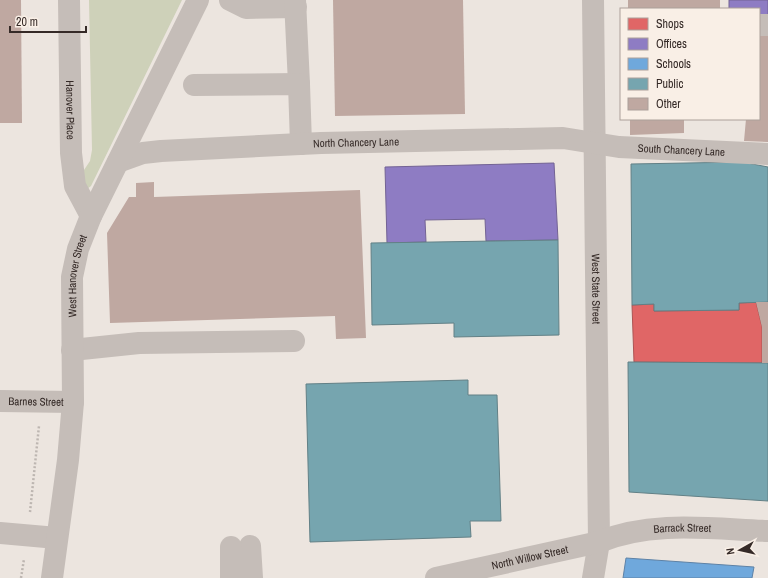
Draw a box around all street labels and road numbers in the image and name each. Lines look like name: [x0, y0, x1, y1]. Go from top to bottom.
street label: Hanover Place: [63, 80, 78, 140]
street label: North Chancery Lane: [313, 134, 399, 150]
street label: South Chancery Lane: [637, 141, 725, 159]
street label: West Hanover Street: [65, 232, 90, 317]
street label: West State Street: [589, 254, 604, 325]
street label: Barnes Street: [8, 394, 64, 409]
street label: Barrack Street: [653, 520, 712, 536]
street label: North Willow Street: [490, 542, 570, 573]

